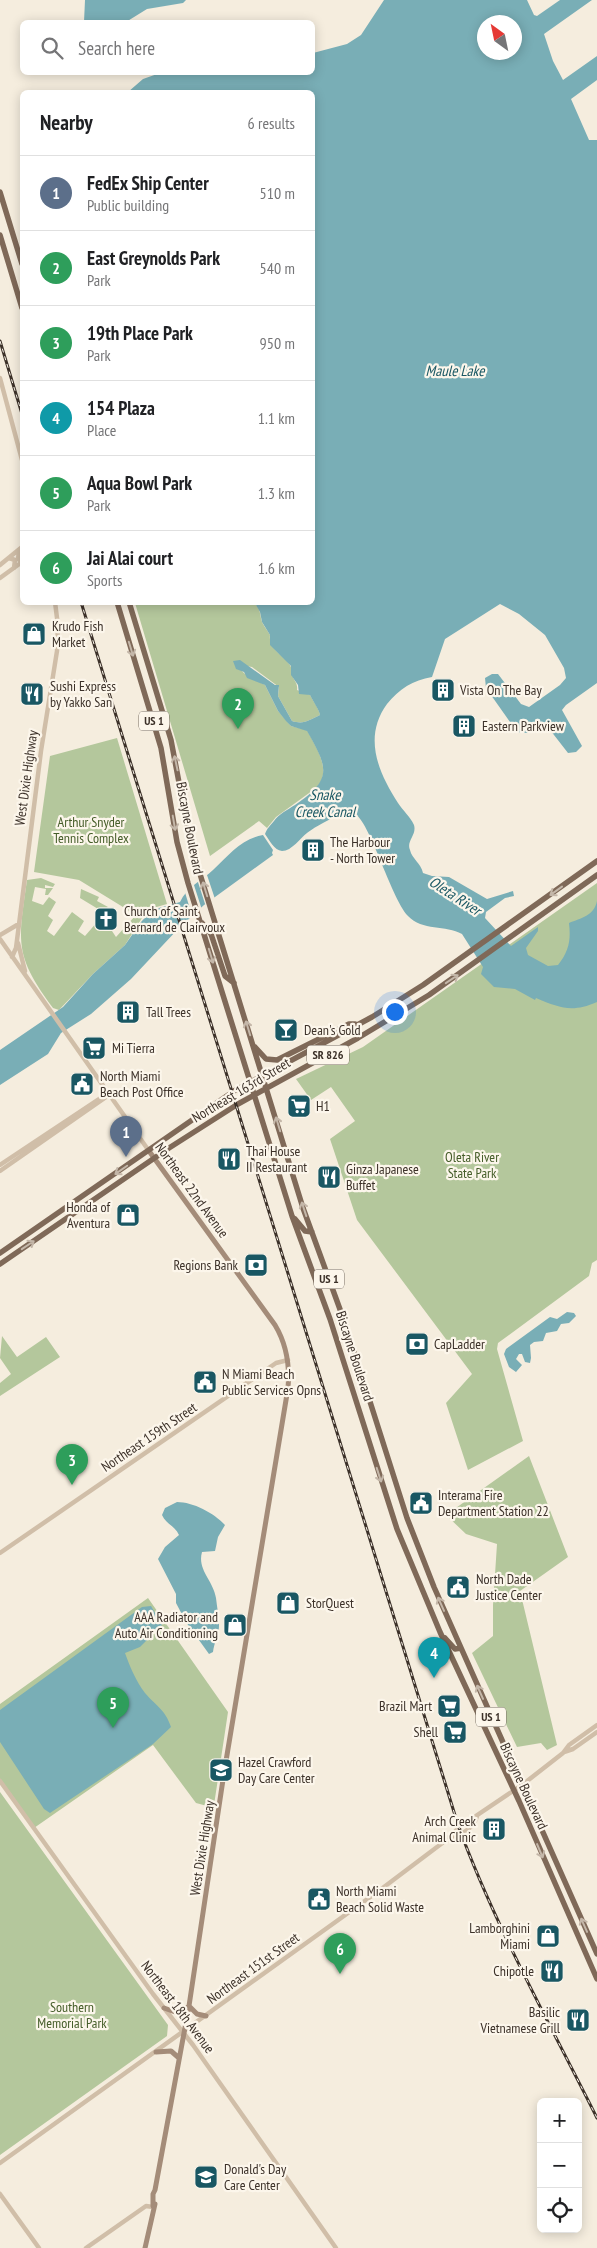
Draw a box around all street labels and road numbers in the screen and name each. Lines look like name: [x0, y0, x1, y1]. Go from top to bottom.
road number: US 1: [139, 711, 169, 730]
street label: West Dixie Highway: [10, 728, 42, 827]
street label: Biscayne Boulevard: [172, 780, 208, 876]
road number: SR 826: [307, 1046, 349, 1064]
street label: Northeast 163rd Street: [189, 1054, 294, 1126]
street label: Northeast 22nd Avenue: [151, 1139, 233, 1241]
road number: US 1: [314, 1270, 344, 1288]
street label: Biscayne Boulevard: [332, 1309, 378, 1403]
street label: Northeast 159th Street: [98, 1398, 200, 1476]
road number: US 1: [476, 1708, 506, 1726]
street label: Biscayne Boulevard: [496, 1740, 552, 1832]
street label: West Dixie Highway: [186, 1798, 219, 1897]
street label: Northeast 151st Street: [203, 1928, 303, 2008]
street label: Northeast 18th Avenue: [137, 1957, 219, 2057]

